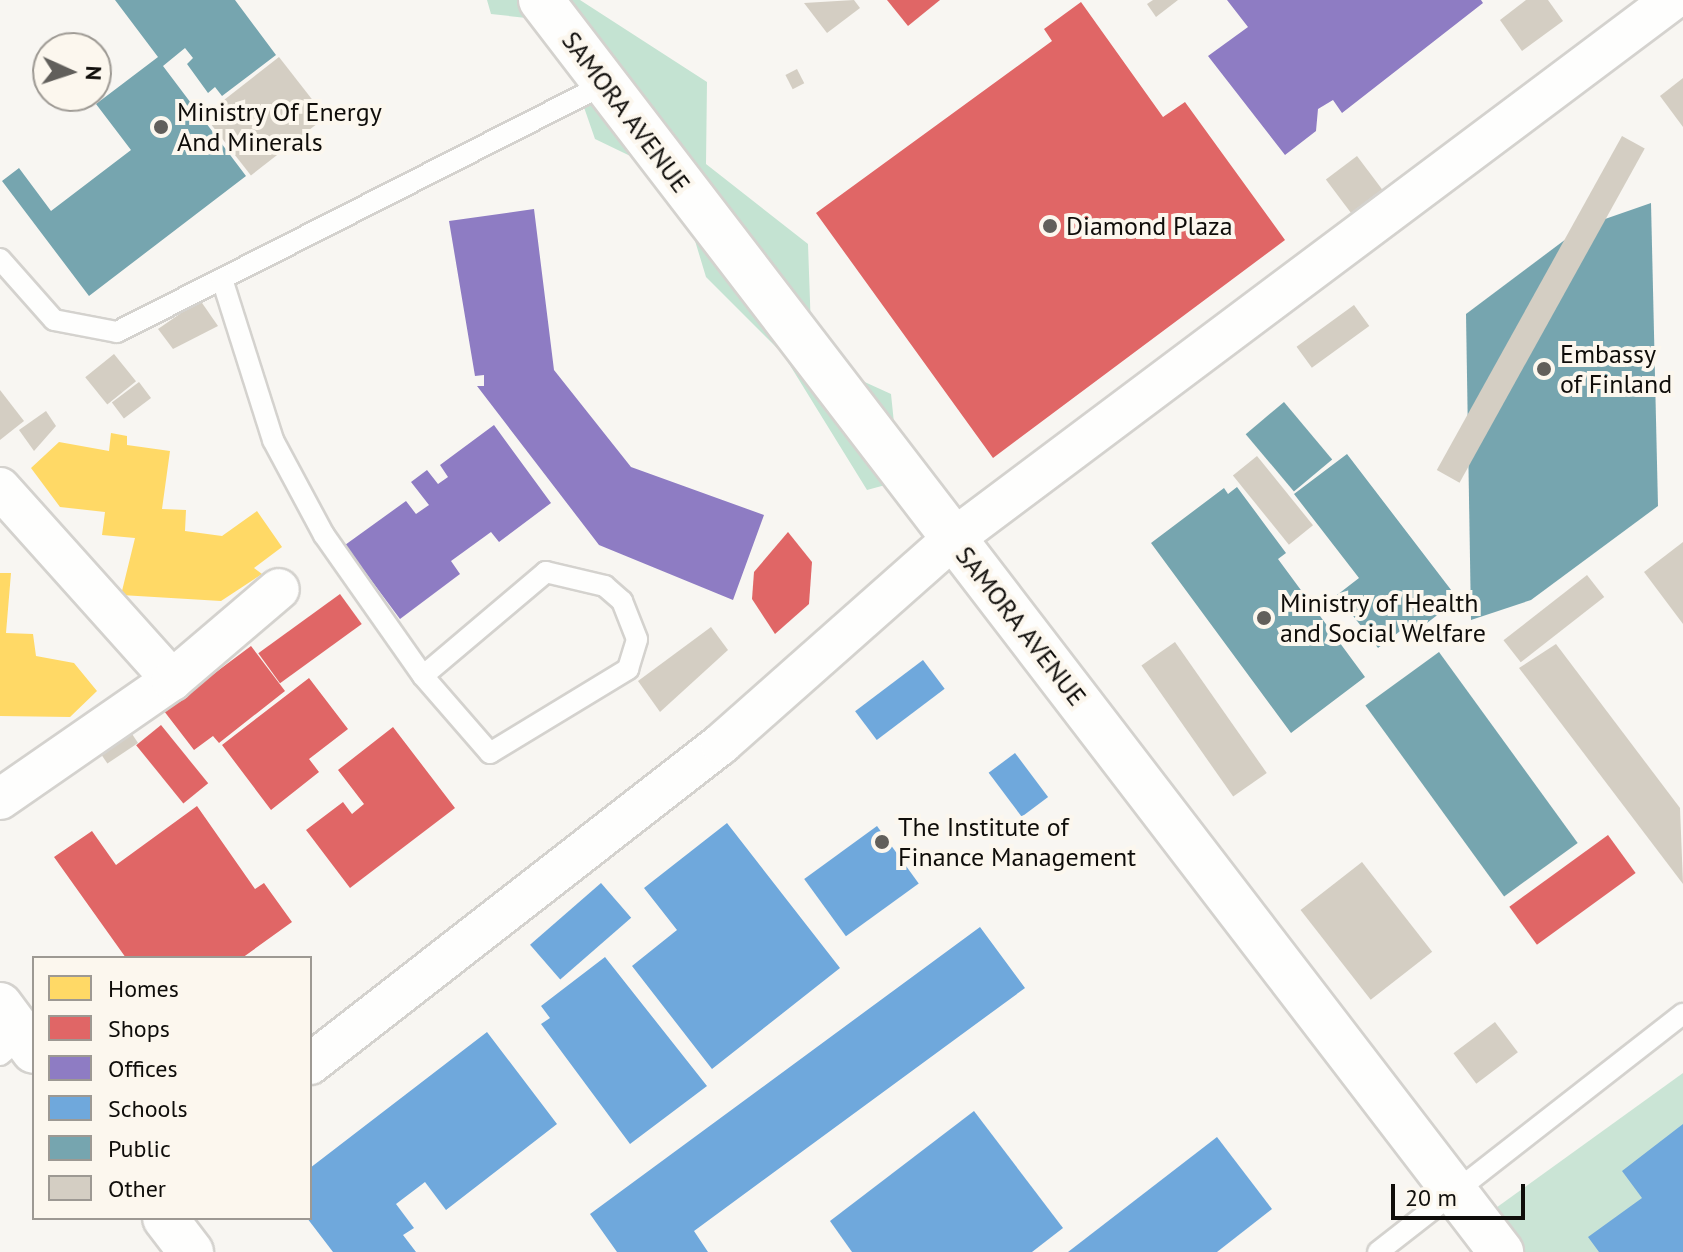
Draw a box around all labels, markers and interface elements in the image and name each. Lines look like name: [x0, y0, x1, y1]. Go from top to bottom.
street label: SAMORA AVENUE: [555, 25, 697, 199]
north arrow: [32, 32, 112, 112]
text: N: [80, 65, 108, 81]
place label: Ministry Of Energy And Minerals: [177, 96, 383, 158]
marker: Ministry Of Energy And Minerals: [152, 118, 170, 136]
place label: Diamond Plaza: [1066, 210, 1233, 242]
marker: Diamond Plaza: [1041, 217, 1059, 235]
place label: Embassy of Finland: [1560, 338, 1672, 400]
marker: Embassy of Finland: [1535, 360, 1553, 378]
street label: SAMORA AVENUE: [949, 539, 1093, 713]
place label: Ministry of Health and Social Welfare: [1280, 587, 1486, 648]
marker: Ministry of Health and Social Welfare: [1255, 609, 1273, 627]
place label: The Institute of Finance Management: [898, 811, 1136, 872]
marker: The Institute of Finance Management: [873, 833, 891, 851]
legend: [32, 956, 312, 1220]
text: Homes: [108, 973, 179, 1004]
text: Shops: [108, 1013, 170, 1044]
text: Offices: [108, 1053, 178, 1084]
text: Schools: [108, 1093, 188, 1124]
text: Public: [108, 1133, 171, 1164]
scale bar: [1395, 1168, 1529, 1218]
text: Other: [108, 1173, 166, 1204]
text: 20 m: [1405, 1182, 1457, 1213]

